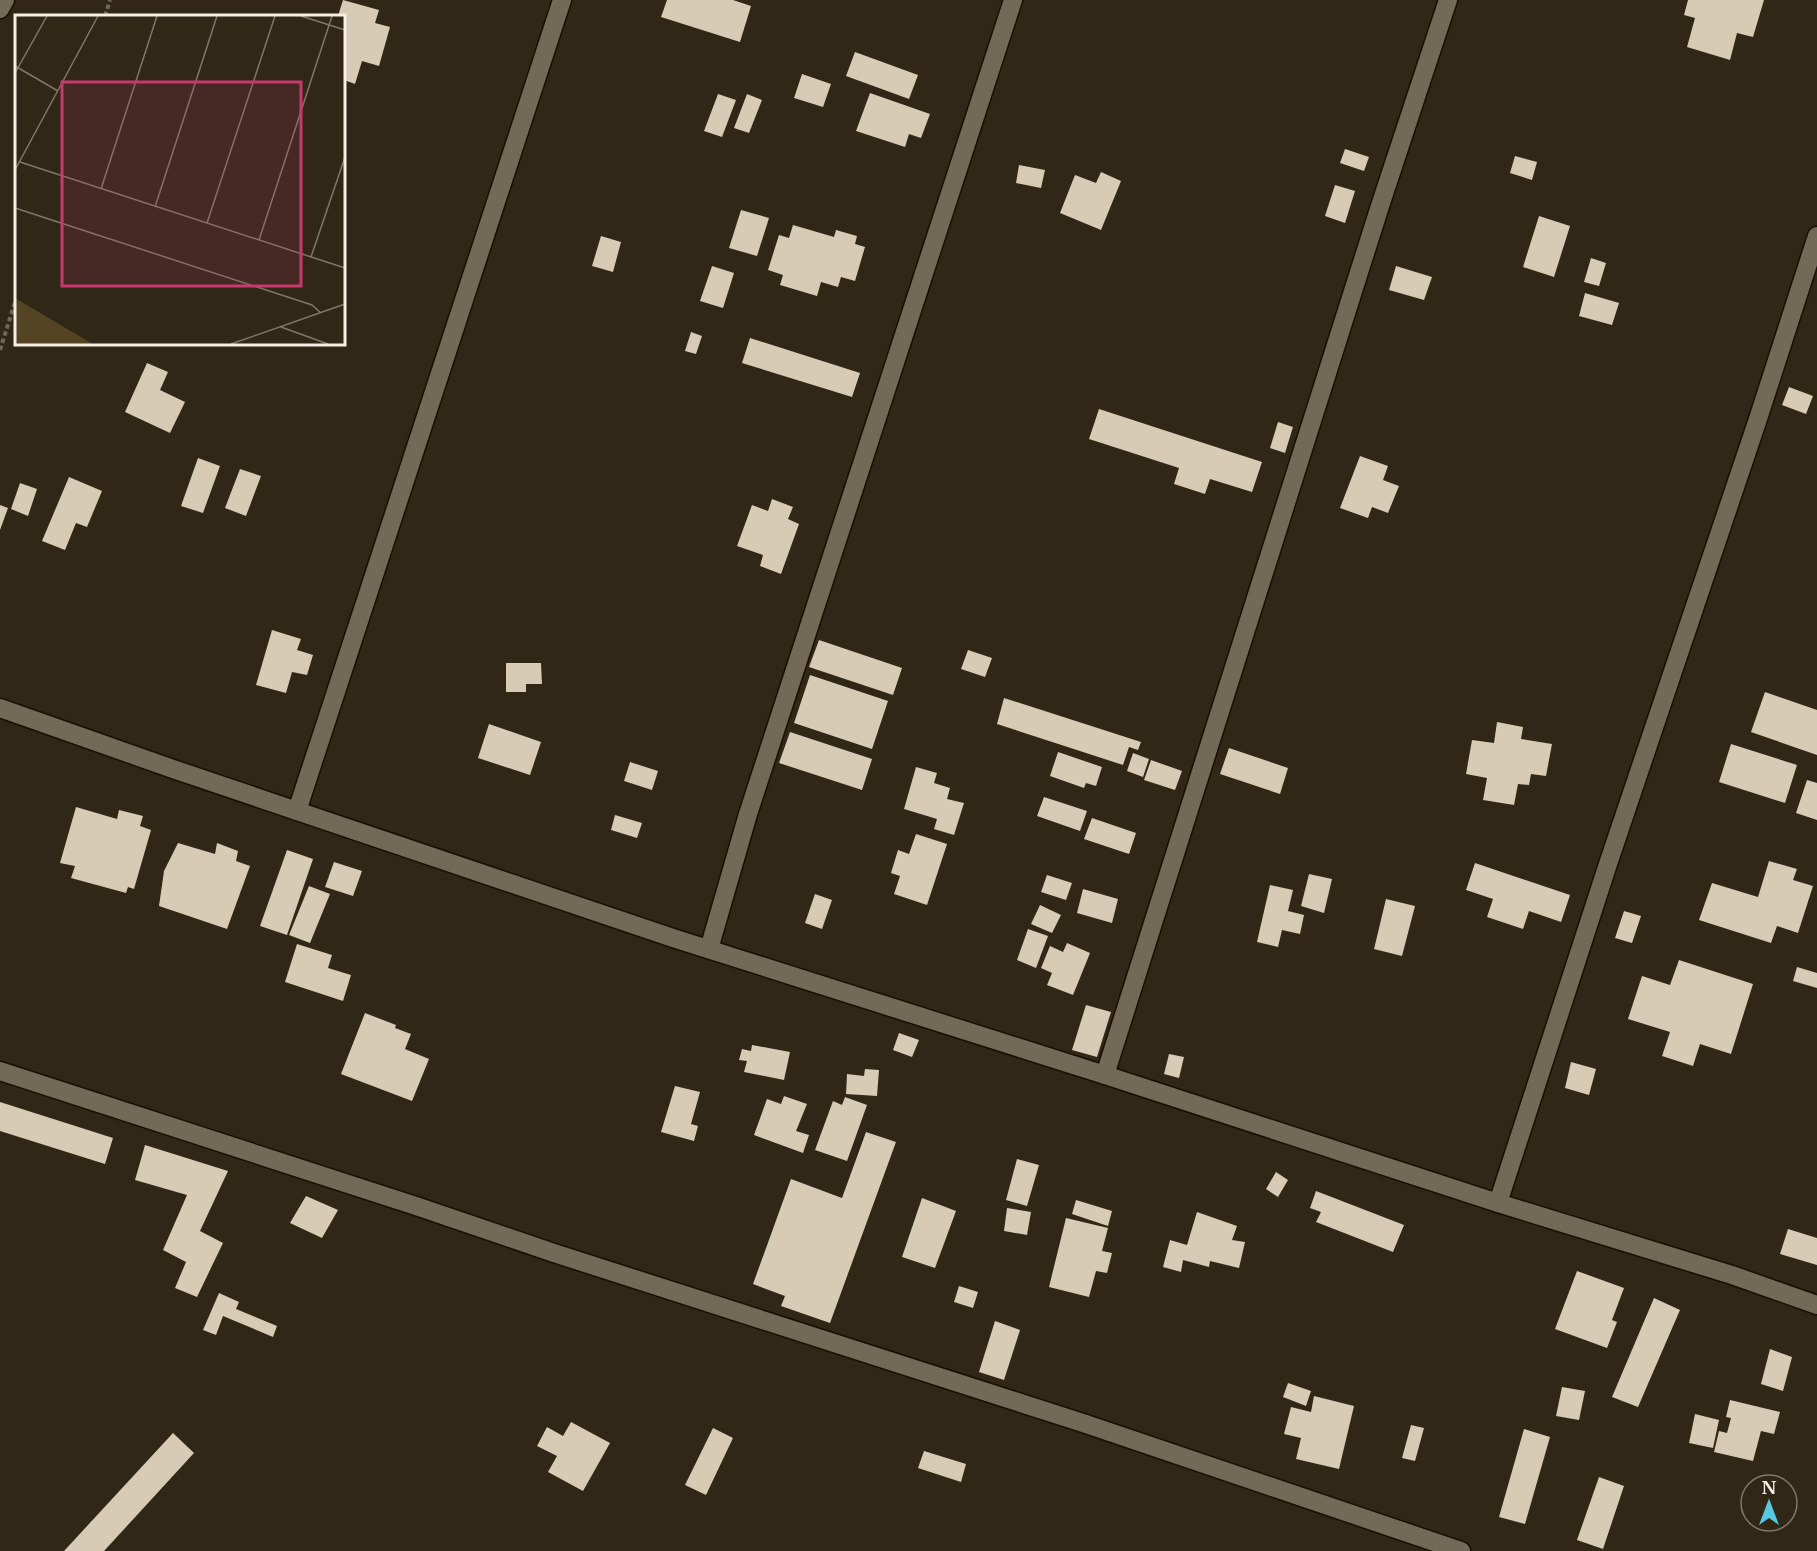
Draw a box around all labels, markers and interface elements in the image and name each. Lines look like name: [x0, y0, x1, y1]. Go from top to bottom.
inset map: [15, 15, 345, 345]
north arrow: [1739, 1473, 1799, 1533]
text: N: [1761, 1478, 1777, 1498]

